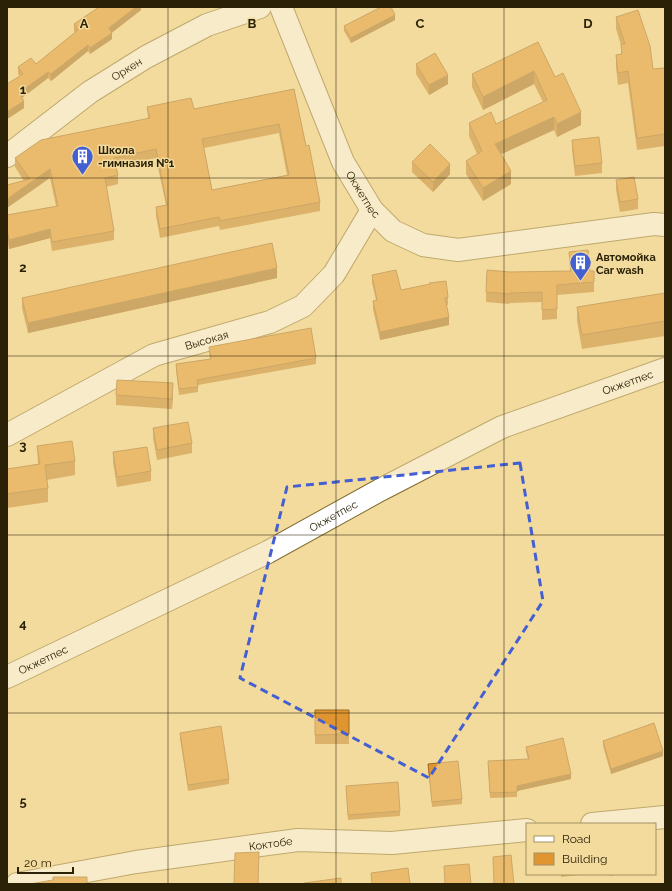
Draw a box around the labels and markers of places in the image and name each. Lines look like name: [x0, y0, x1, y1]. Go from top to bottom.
building icon: Школа -гимназия №1: [70, 143, 96, 176]
place label: Школа -гимназия №1: [98, 144, 175, 170]
building icon: Автомойка Car wash: [567, 250, 593, 283]
place label: Автомойка Car wash: [596, 251, 656, 277]

